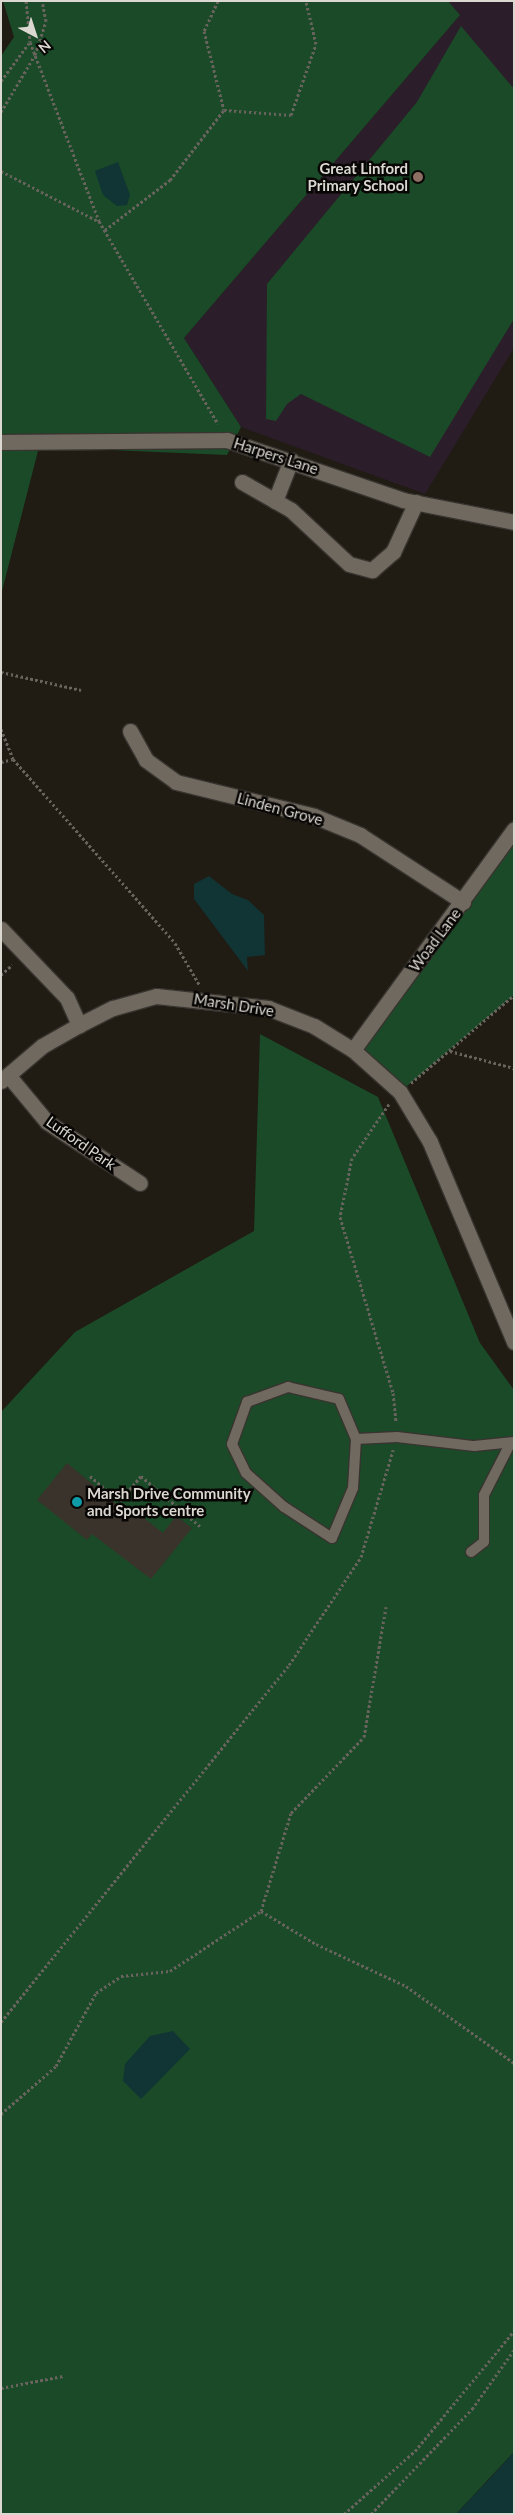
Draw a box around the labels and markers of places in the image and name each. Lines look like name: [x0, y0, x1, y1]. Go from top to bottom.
place label: Great Linford Primary School: [307, 159, 408, 194]
marker: Great Linford Primary School: [412, 171, 424, 183]
place label: Marsh Drive Community and Sports centre: [87, 1484, 251, 1519]
marker: Marsh Drive Community and Sports centre: [71, 1496, 83, 1508]

